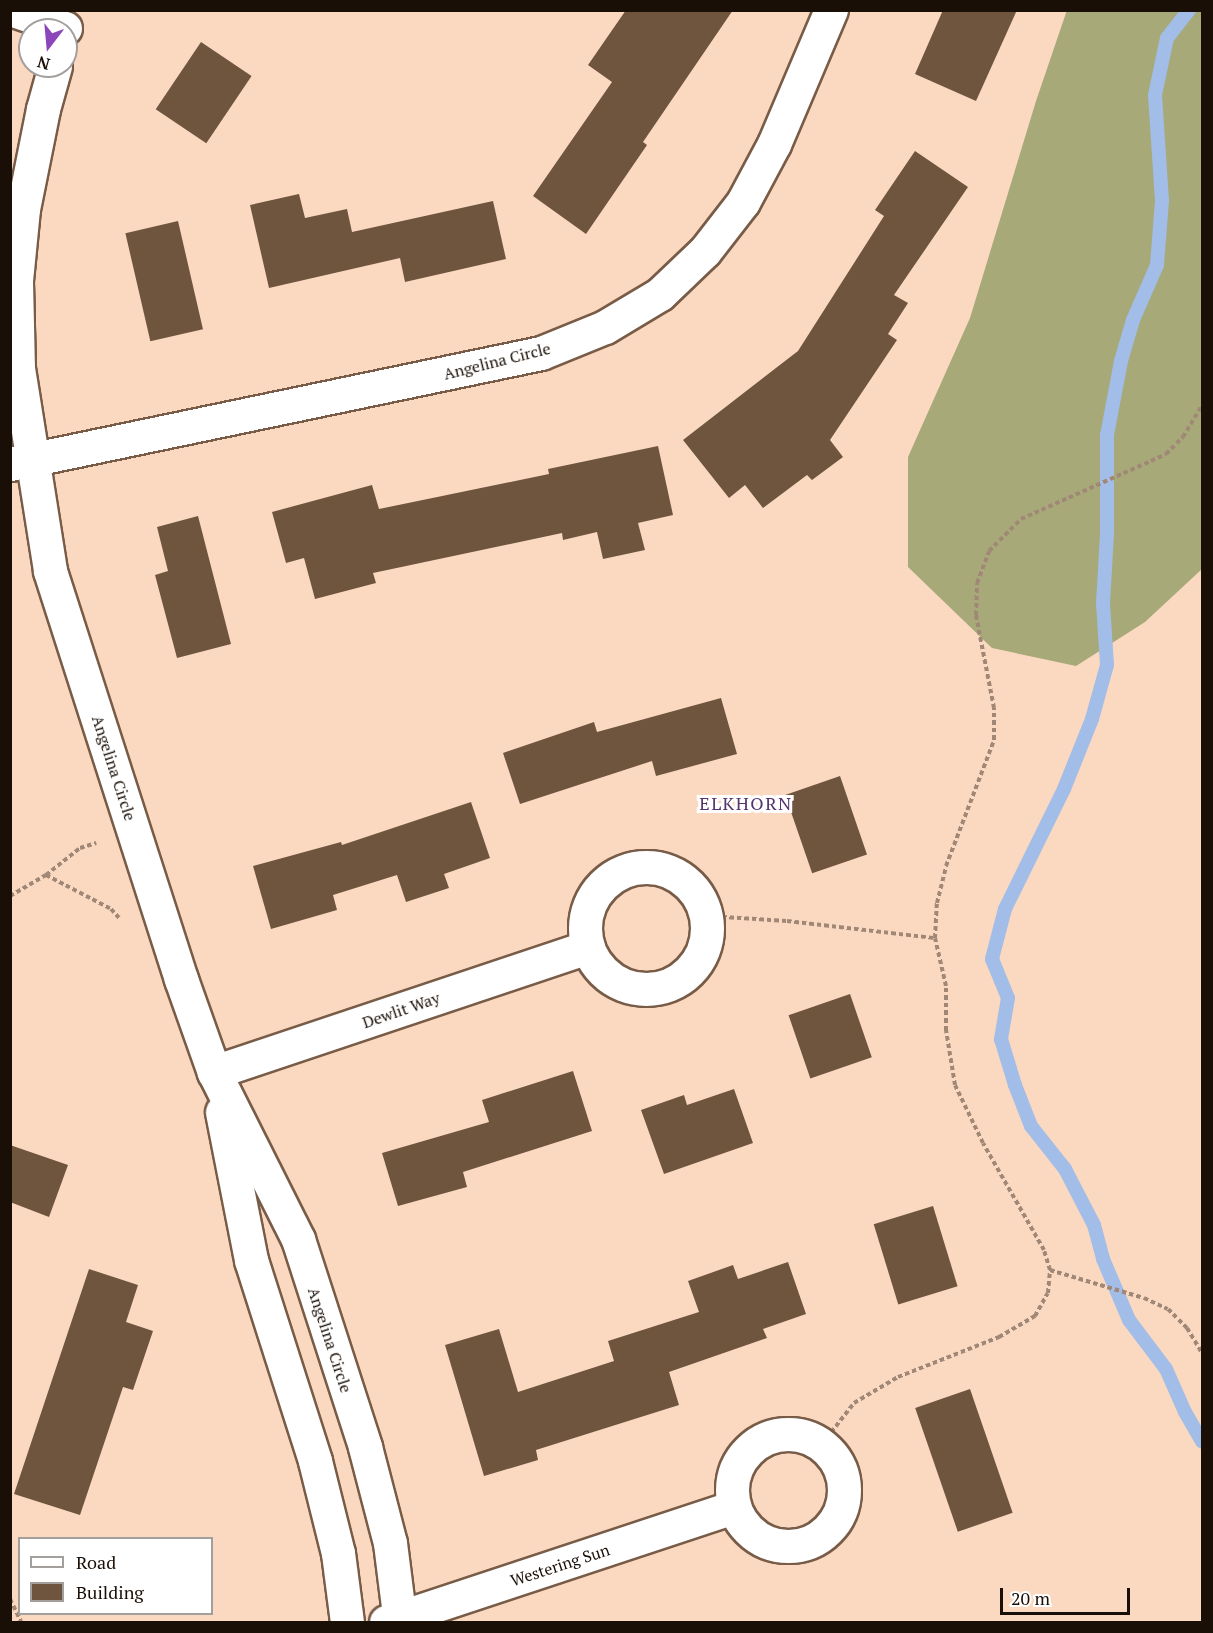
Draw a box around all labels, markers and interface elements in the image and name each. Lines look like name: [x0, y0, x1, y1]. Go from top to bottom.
north arrow: [18, 18, 78, 78]
text: N: [35, 51, 52, 76]
street label: Angelina Circle: [442, 338, 552, 384]
street label: Angelina Circle: [88, 713, 140, 823]
district label: ELKHORN: [699, 792, 793, 814]
street label: Dewlit Way: [360, 988, 442, 1032]
street label: Angelina Circle: [304, 1285, 356, 1395]
legend: [18, 1537, 213, 1615]
street label: Westering Sun: [508, 1540, 612, 1590]
text: Road: [76, 1550, 116, 1574]
scale bar: [1003, 1576, 1134, 1614]
text: Building: [76, 1580, 144, 1604]
text: 20 m: [1011, 1586, 1050, 1610]

